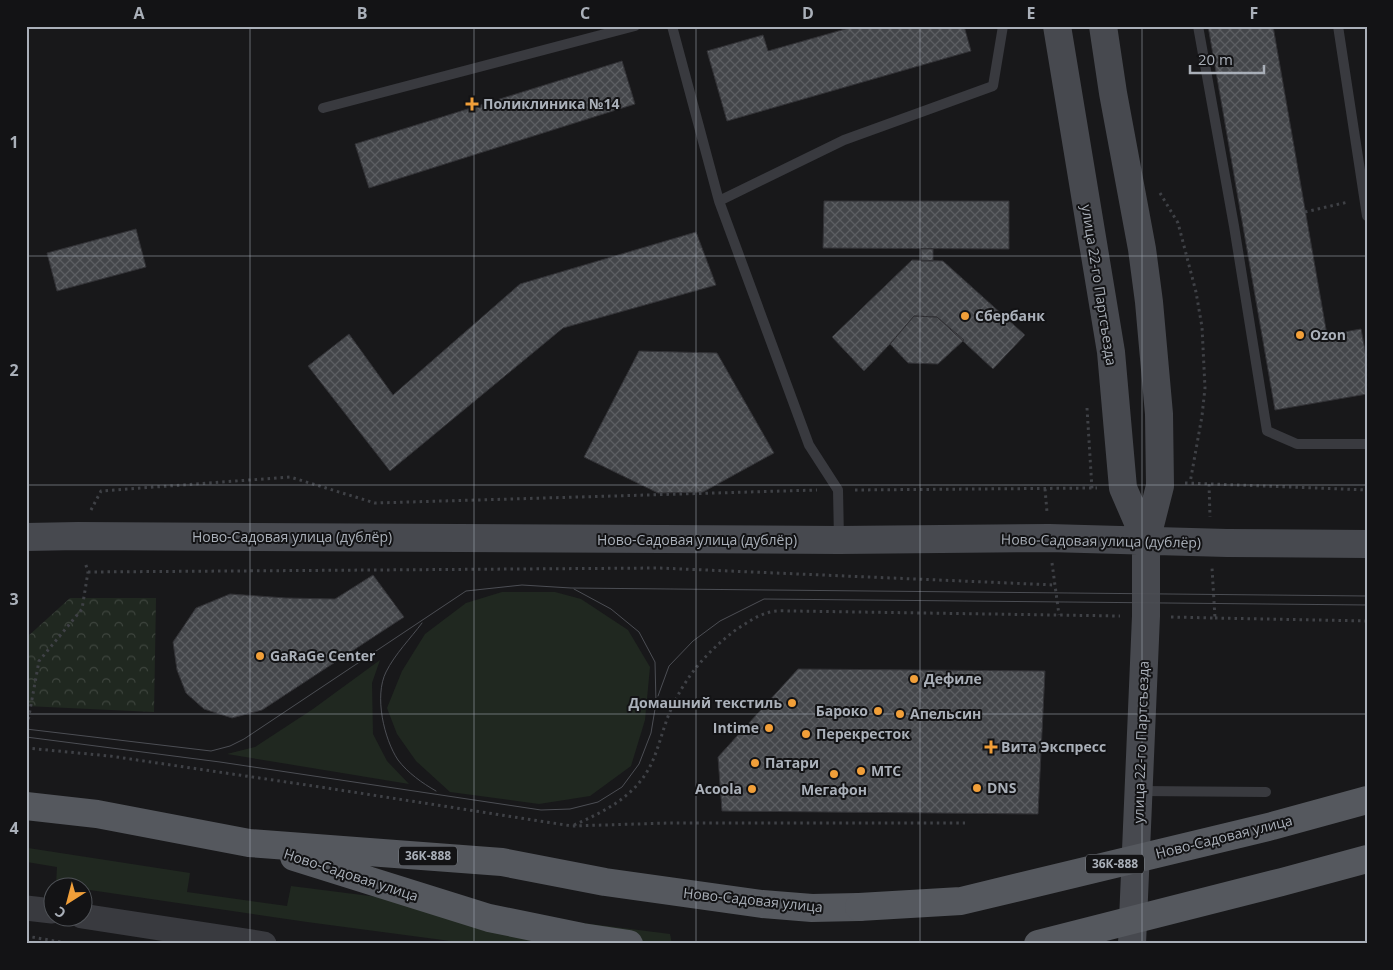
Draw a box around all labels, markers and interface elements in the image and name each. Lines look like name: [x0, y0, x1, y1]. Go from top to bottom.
text: A: [133, 2, 145, 24]
text: B: [357, 2, 367, 24]
text: C: [580, 2, 590, 24]
text: D: [802, 2, 814, 24]
text: E: [1027, 2, 1036, 24]
text: F: [1250, 2, 1258, 24]
scale bar: [1190, 42, 1264, 74]
text: 20 m: [1198, 49, 1233, 69]
place label: Поликлиника №14: [483, 94, 620, 113]
marker: Поликлиника №14: [465, 97, 479, 111]
text: 1: [9, 131, 19, 153]
street label: улица 22-го Партсъезда: [1077, 203, 1122, 367]
place label: Сбербанк: [975, 306, 1045, 325]
marker: Сбербанк: [959, 310, 971, 322]
place label: Ozon: [1310, 325, 1346, 344]
marker: Ozon: [1294, 329, 1306, 341]
text: 2: [9, 359, 19, 381]
street label: Ново-Садовая улица (дублёр): [192, 527, 392, 546]
street label: Ново-Садовая улица (дублёр): [1001, 529, 1201, 552]
street label: Ново-Садовая улица (дублёр): [597, 530, 797, 549]
text: 3: [9, 588, 19, 610]
place label: GaRaGe Center: [270, 646, 376, 665]
marker: GaRaGe Center: [254, 650, 266, 662]
street label: улица 22-го Партсъезда: [1128, 660, 1153, 824]
place label: Дефиле: [924, 669, 982, 688]
marker: Дефиле: [908, 673, 920, 685]
place label: Домашний текстиль: [628, 693, 782, 712]
marker: Домашний текстиль: [786, 697, 798, 709]
place label: Бароко: [816, 701, 868, 720]
place label: Апельсин: [910, 704, 981, 723]
marker: Бароко: [872, 705, 884, 717]
marker: Апельсин: [894, 708, 906, 720]
place label: Intime: [713, 718, 759, 737]
marker: Intime: [763, 722, 775, 734]
place label: Перекресток: [816, 724, 910, 743]
marker: Перекресток: [800, 728, 812, 740]
place label: Вита Экспресс: [1001, 737, 1106, 756]
marker: Вита Экспресс: [985, 741, 997, 753]
place label: Патари: [765, 753, 819, 772]
marker: Патари: [749, 757, 761, 769]
place label: МТС: [871, 761, 901, 780]
marker: МТС: [855, 765, 867, 777]
marker: Мегафон: [828, 768, 840, 780]
place label: DNS: [987, 778, 1017, 797]
place label: Acoola: [695, 779, 742, 798]
place label: Мегафон: [801, 780, 867, 799]
marker: DNS: [971, 782, 983, 794]
marker: Acoola: [746, 783, 758, 795]
street label: Ново-Садовая улица: [1153, 810, 1294, 863]
text: 4: [9, 817, 19, 839]
street label: Ново-Садовая улица: [281, 844, 421, 905]
road number: 36К-888: [399, 846, 457, 866]
road number: 36К-888: [1086, 854, 1144, 874]
north arrow: [42, 878, 92, 928]
street label: Ново-Садовая улица: [682, 883, 824, 916]
text: С: [51, 903, 69, 923]

